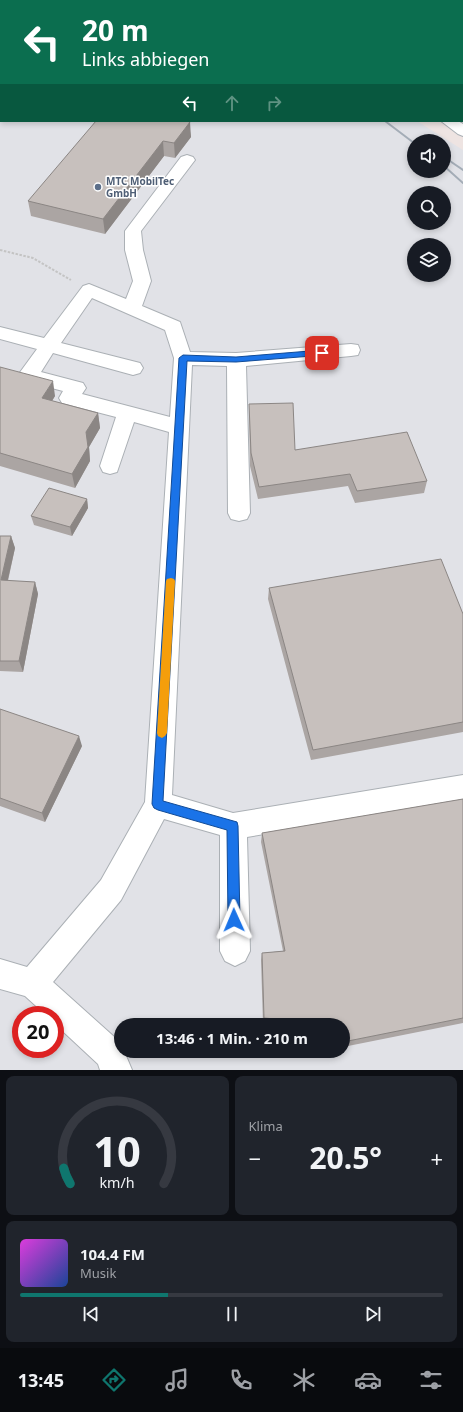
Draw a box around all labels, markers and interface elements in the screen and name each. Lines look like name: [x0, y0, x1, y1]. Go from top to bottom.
text: 20 m: [82, 11, 149, 49]
icon: left: [16, 16, 68, 68]
text: Links abbiegen: [82, 47, 210, 71]
icon: left: [179, 92, 201, 114]
icon: ahead: [221, 92, 243, 114]
icon: right: [263, 92, 285, 114]
map controls: [407, 134, 451, 282]
button: sound: [407, 134, 451, 178]
place label: MTC MobilTec GmbH: [106, 174, 174, 200]
marker: MTC MobilTec GmbH: [93, 182, 103, 192]
button: search: [407, 186, 451, 230]
button: layers: [407, 238, 451, 282]
pin: [305, 336, 339, 370]
icon: arrive: [311, 342, 333, 364]
position arrow: [213, 899, 255, 941]
speed limit sign: 20: [12, 1006, 64, 1058]
text: 13:46 · 1 Min. · 210 m: [156, 1028, 308, 1048]
text: Klima: [249, 1117, 283, 1135]
text: 10: [93, 1122, 141, 1178]
text: 20.5°: [309, 1137, 382, 1178]
text: −: [249, 1143, 261, 1173]
text: +: [430, 1143, 443, 1173]
text: km/h: [100, 1172, 135, 1191]
text: 104.4 FM: [80, 1244, 145, 1264]
text: Musik: [80, 1264, 116, 1282]
icon: previous: [80, 1303, 102, 1325]
icon: pause: [221, 1303, 243, 1325]
icon: next: [362, 1303, 384, 1325]
icon: directions: [100, 1366, 128, 1394]
icon: music: [163, 1366, 191, 1394]
icon: phone: [227, 1366, 255, 1394]
icon: climate: [290, 1366, 318, 1394]
icon: car: [354, 1366, 382, 1394]
icon: filters: [417, 1366, 445, 1394]
text: 13:45: [18, 1368, 64, 1392]

